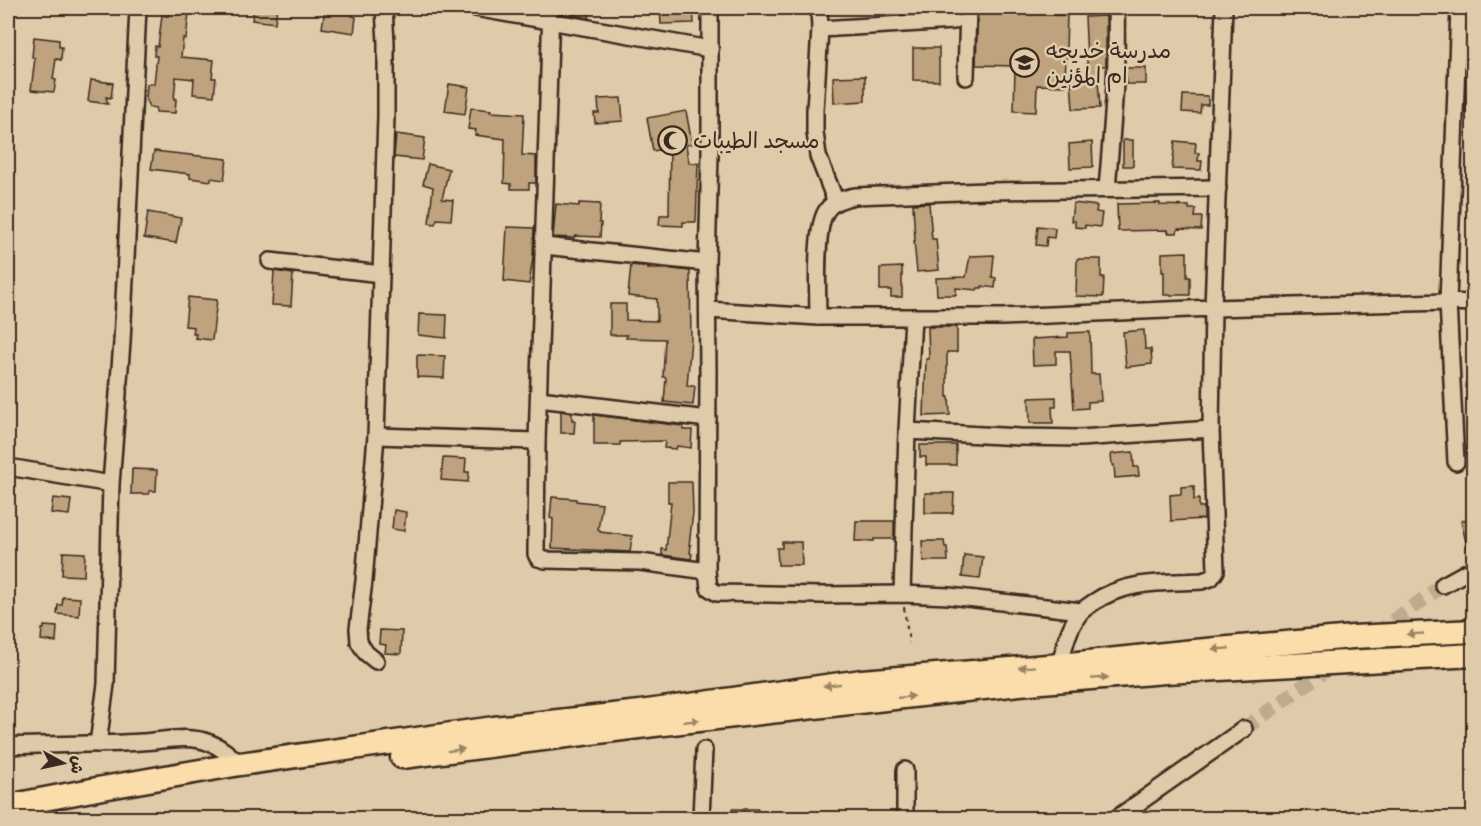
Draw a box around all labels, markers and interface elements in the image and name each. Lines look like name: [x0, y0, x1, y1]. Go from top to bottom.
place label: مدرسة خديجه ام المؤنين: [1046, 35, 1171, 92]
school or university icon: مدرسة خديجه ام المؤنين: [1009, 47, 1041, 79]
mosque icon: مسجد الطيبات: [656, 124, 688, 156]
place label: مسجد الطيبات: [693, 125, 820, 155]
one-way arrow: [1406, 629, 1425, 638]
one-way arrow: [1211, 644, 1230, 654]
one-way arrow: [1017, 663, 1036, 672]
one-way arrow: [1090, 673, 1109, 682]
one-way arrow: [823, 680, 842, 690]
one-way arrow: [896, 692, 915, 702]
one-way arrow: [681, 716, 700, 726]
north arrow: [33, 733, 93, 793]
one-way arrow: [446, 745, 465, 755]
text: ش: [66, 755, 90, 775]

